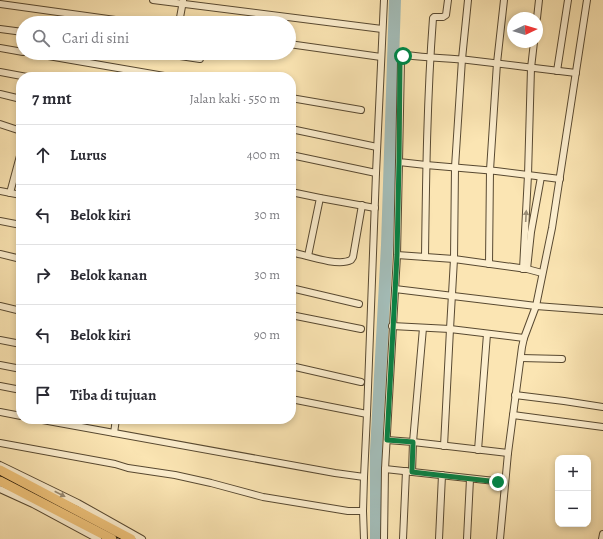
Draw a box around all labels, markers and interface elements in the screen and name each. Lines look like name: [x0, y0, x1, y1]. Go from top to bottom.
north arrow: [507, 12, 543, 48]
search box: [16, 16, 296, 60]
icon: search: [30, 27, 52, 49]
text: Cari di sini: [62, 28, 129, 48]
route start: [394, 47, 412, 65]
text: 7 mnt: [32, 87, 72, 110]
text: Jalan kaki · 550 m: [190, 90, 280, 107]
icon: ahead: [32, 144, 54, 166]
text: Lurus: [70, 145, 107, 165]
text: 400 m: [247, 146, 280, 163]
icon: left: [32, 204, 54, 226]
text: Belok kiri: [70, 205, 131, 225]
text: 30 m: [254, 206, 280, 223]
one-way arrow: [522, 210, 529, 222]
icon: right: [32, 264, 54, 286]
text: Belok kanan: [70, 265, 147, 285]
text: 30 m: [254, 266, 280, 283]
icon: left: [32, 324, 54, 346]
text: Belok kiri: [70, 325, 131, 345]
text: 90 m: [254, 326, 280, 343]
icon: arrive: [32, 384, 54, 406]
text: Tiba di tujuan: [70, 385, 156, 405]
map controls: [555, 455, 591, 527]
button: +: [555, 455, 591, 491]
route end: [489, 473, 507, 491]
one-way arrow: [54, 491, 66, 497]
button: −: [555, 491, 591, 527]

